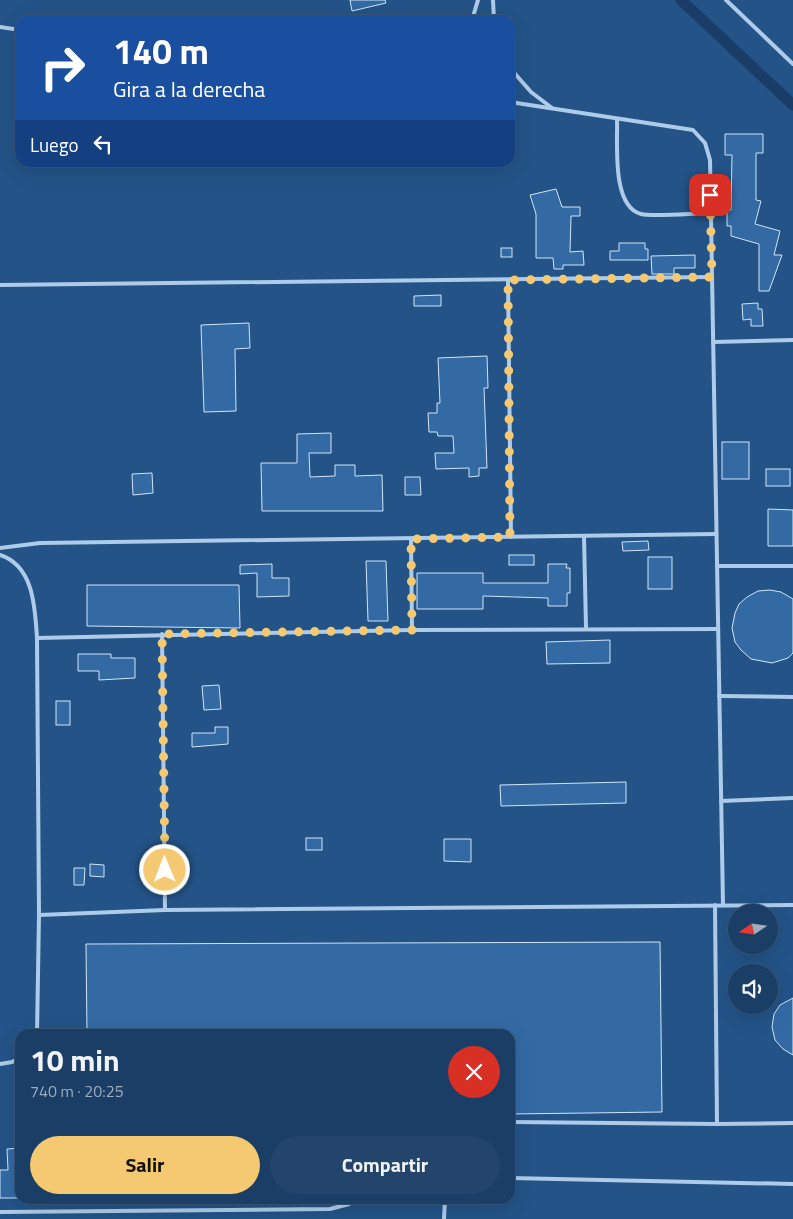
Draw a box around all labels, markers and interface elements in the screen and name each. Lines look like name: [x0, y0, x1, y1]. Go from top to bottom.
text: 140 m: [113, 24, 209, 78]
icon: right: [30, 35, 95, 100]
text: Gira a la derecha: [113, 72, 265, 106]
text: Luego: [30, 130, 79, 159]
icon: left: [89, 130, 117, 158]
pin: [689, 174, 731, 216]
icon: arrive: [696, 181, 724, 209]
position arrow: [138, 843, 190, 895]
north arrow: [728, 904, 778, 954]
map controls: [728, 904, 778, 1014]
button: sound: [728, 964, 778, 1014]
text: 10 min: [30, 1037, 120, 1083]
button: close: [448, 1046, 500, 1098]
text: 740 m · 20:25: [30, 1079, 124, 1103]
button: Salir: [30, 1136, 260, 1194]
button: Compartir: [270, 1136, 500, 1194]

